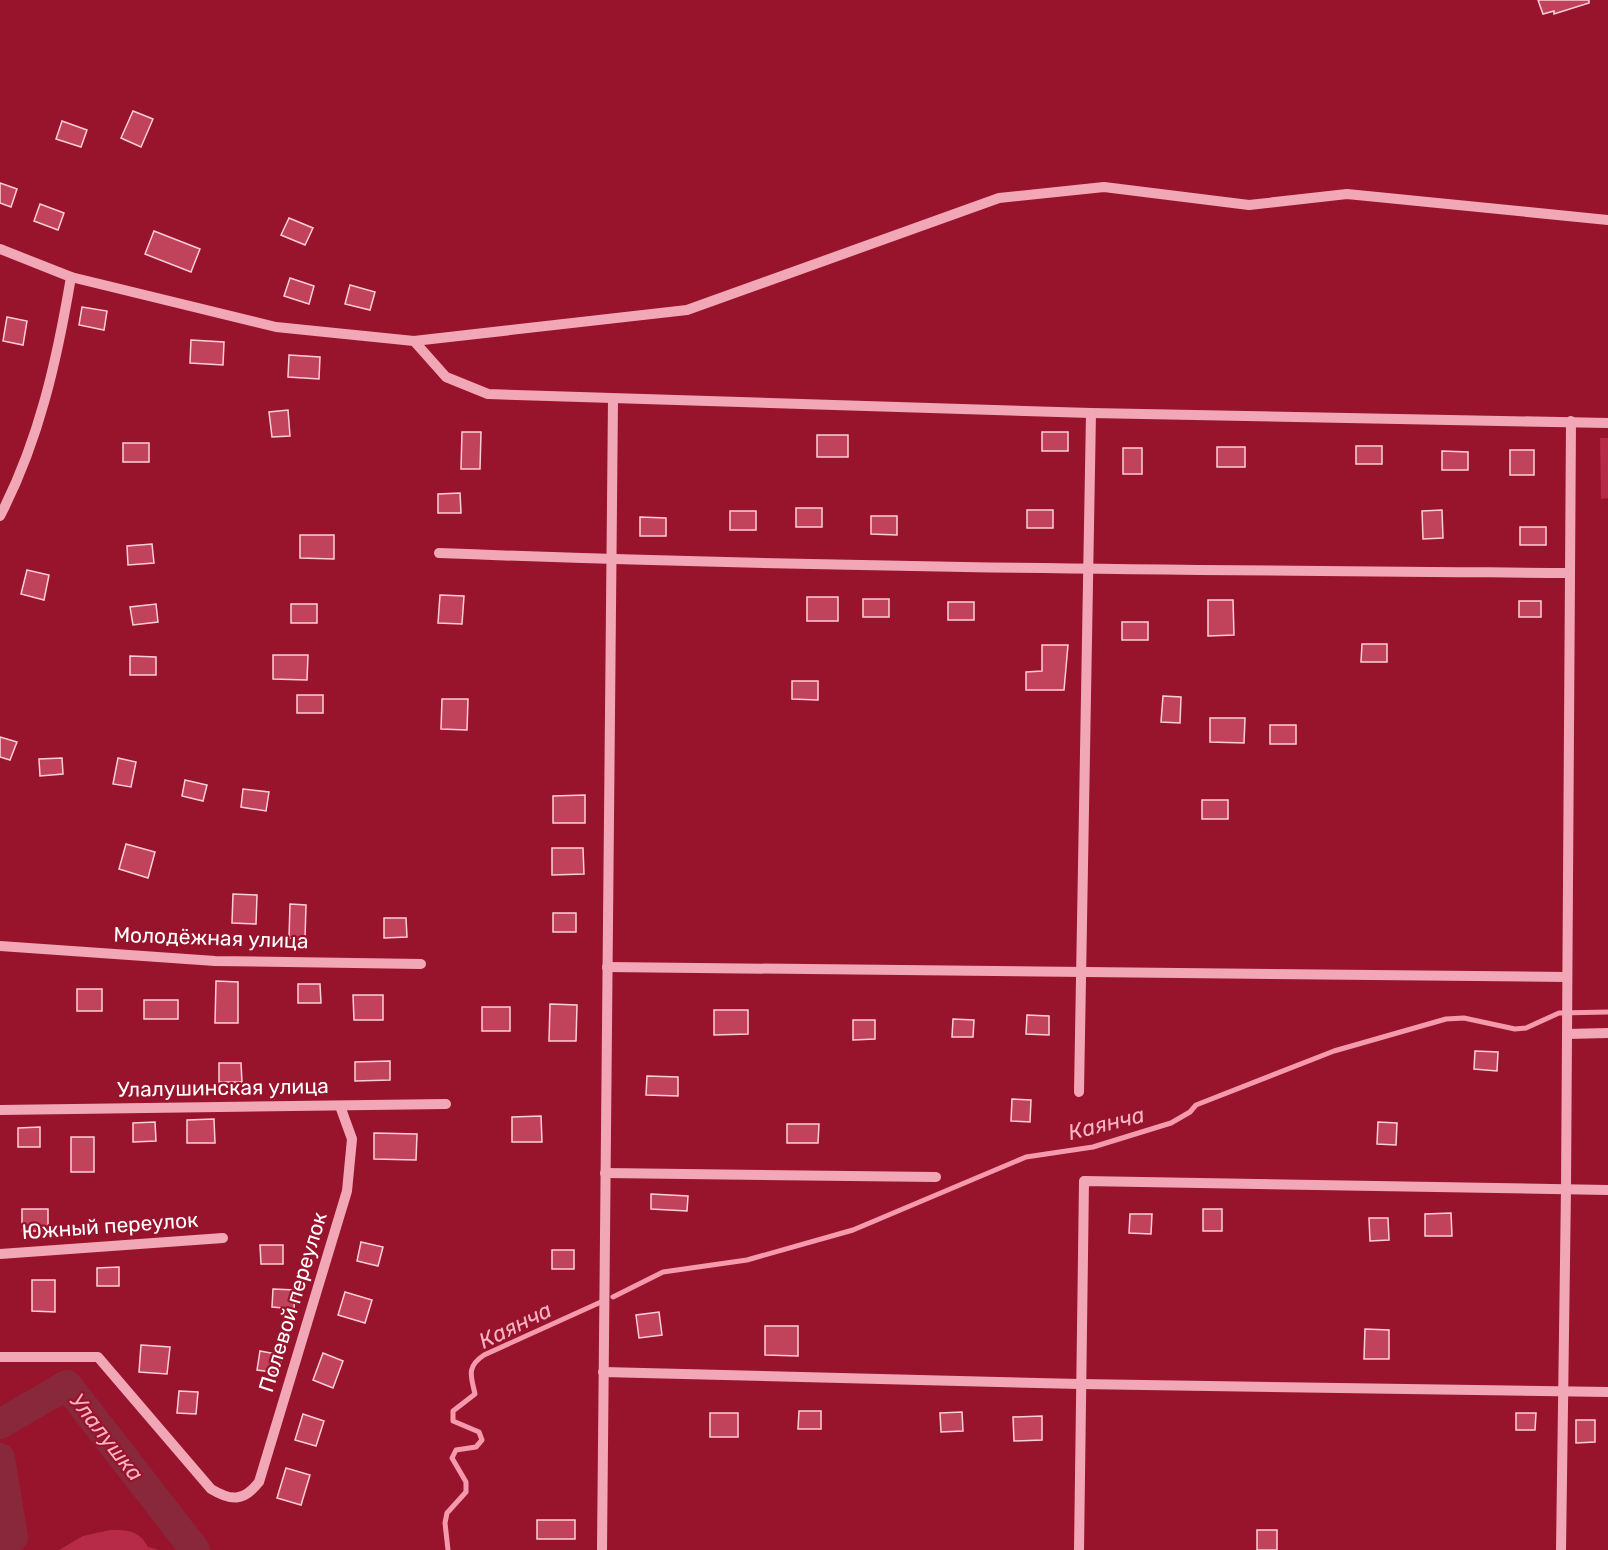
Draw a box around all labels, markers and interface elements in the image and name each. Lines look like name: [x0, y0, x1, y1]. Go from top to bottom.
street label: Молодёжная улица: [113, 922, 309, 953]
street label: Улалушинская улица: [117, 1073, 329, 1102]
water label: Каянча: [1065, 1101, 1147, 1146]
street label: Южный переулок: [21, 1207, 199, 1244]
street label: Полевой переулок: [253, 1209, 332, 1395]
water label: Каянча: [474, 1296, 556, 1355]
water label: Улалушка: [64, 1388, 149, 1487]

